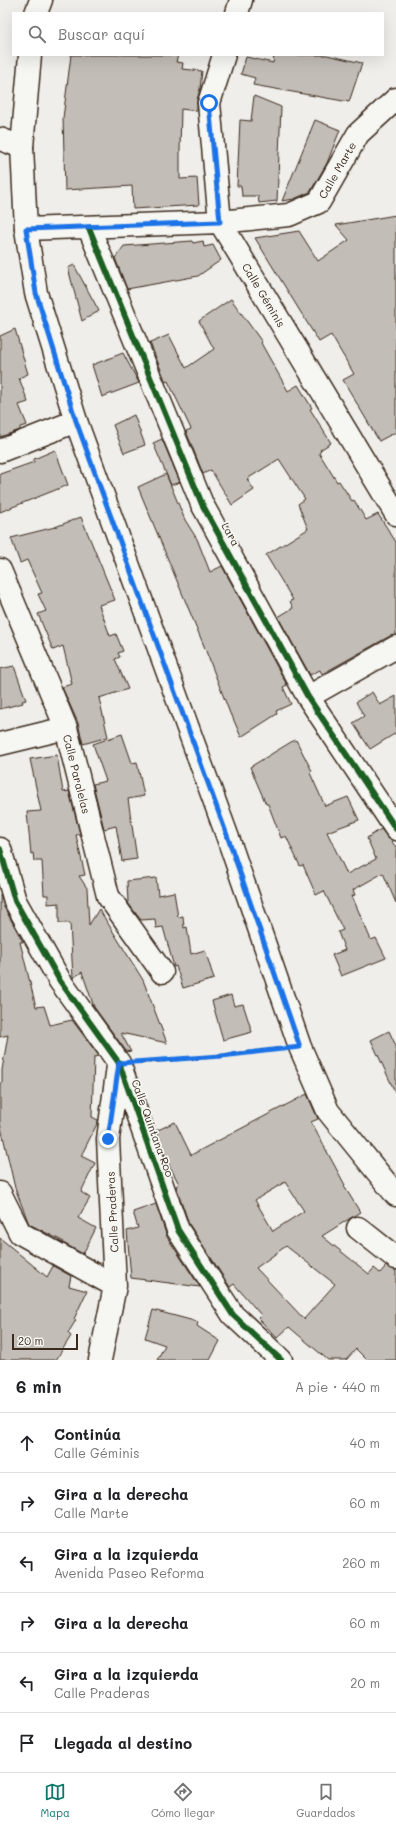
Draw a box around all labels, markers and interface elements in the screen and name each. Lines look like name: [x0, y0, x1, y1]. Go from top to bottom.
search box: [12, 12, 384, 56]
icon: search: [26, 23, 48, 45]
text: Buscar aquí: [58, 24, 145, 44]
route start: [200, 94, 218, 112]
street label: Calle Marte: [315, 139, 359, 201]
street label: Calle Géminis: [239, 260, 289, 330]
street label: Lara: [218, 519, 244, 549]
street label: Calle Paralelas: [60, 733, 94, 815]
street label: Calle Quintana Roo: [128, 1077, 178, 1179]
route end: [99, 1130, 117, 1148]
street label: Calle Praderas: [102, 1171, 122, 1253]
scale bar: [12, 1332, 78, 1351]
text: 20 m: [18, 1333, 43, 1348]
text: 6 min: [16, 1375, 61, 1397]
text: A pie · 440 m: [295, 1378, 380, 1395]
text: Continúa: [54, 1424, 121, 1444]
icon: ahead: [16, 1432, 38, 1454]
text: 40 m: [350, 1434, 380, 1451]
text: Calle Géminis: [54, 1444, 140, 1461]
text: Gira a la derecha: [54, 1484, 188, 1504]
icon: right: [16, 1492, 38, 1514]
text: 60 m: [350, 1494, 380, 1511]
text: Calle Marte: [54, 1504, 129, 1521]
text: Gira a la izquierda: [54, 1544, 199, 1564]
icon: left: [16, 1552, 38, 1574]
text: 260 m: [342, 1554, 380, 1571]
text: Avenida Paseo Reforma: [54, 1564, 205, 1581]
icon: right: [16, 1612, 38, 1634]
text: Gira a la derecha: [54, 1613, 188, 1633]
text: 60 m: [350, 1614, 380, 1631]
text: Gira a la izquierda: [54, 1664, 199, 1684]
icon: left: [16, 1672, 38, 1694]
text: 20 m: [350, 1674, 380, 1691]
text: Calle Praderas: [54, 1684, 150, 1701]
icon: arrive: [16, 1732, 38, 1754]
text: Llegada al destino: [54, 1733, 192, 1753]
tab: Mapa: [41, 1781, 70, 1820]
tab: Cómo llegar: [151, 1781, 215, 1820]
tab: Guardados: [296, 1781, 355, 1820]

